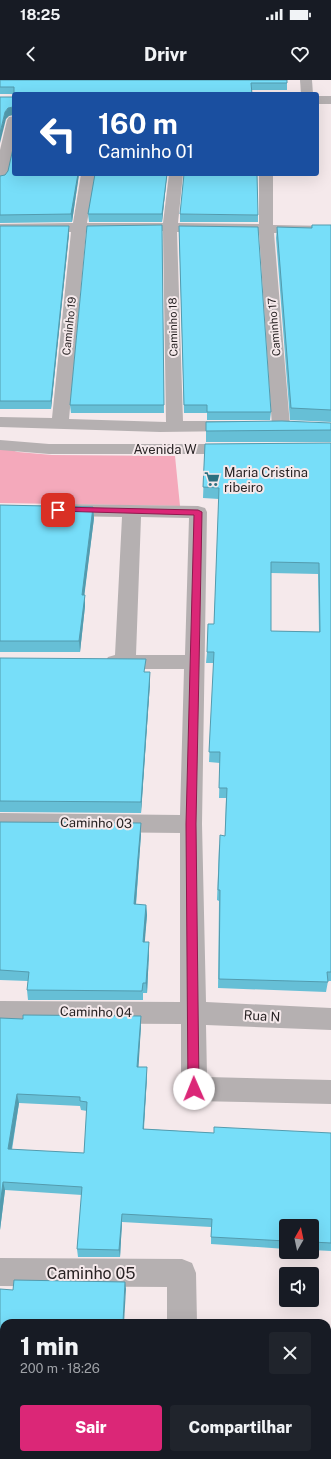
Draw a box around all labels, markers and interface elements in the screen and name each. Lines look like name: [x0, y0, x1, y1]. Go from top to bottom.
text: 18:25: [20, 6, 60, 23]
icon: back: [20, 43, 42, 65]
icon: heart: [289, 43, 311, 65]
text: Drivr: [144, 44, 187, 65]
text: 160 m: [98, 107, 178, 140]
icon: left: [32, 108, 84, 160]
text: Caminho 01: [98, 141, 194, 162]
street label: Caminho 19: [60, 296, 78, 356]
street label: Caminho 18: [166, 297, 180, 357]
street label: Caminho 17: [265, 297, 283, 357]
street label: Avenida W: [133, 442, 197, 457]
place label: Maria Cristina ribeiro: [224, 465, 308, 495]
supermarket icon: Maria Cristina ribeiro: [203, 470, 221, 488]
pin: [41, 493, 75, 527]
icon: arrive: [47, 499, 69, 521]
street label: Caminho 03: [60, 815, 132, 831]
street label: Caminho 04: [60, 1004, 132, 1020]
street label: Rua N: [243, 1008, 281, 1024]
position arrow: [173, 1068, 215, 1110]
north arrow: [279, 1219, 319, 1259]
map controls: [279, 1219, 319, 1307]
street label: Caminho 05: [47, 1264, 136, 1283]
button: sound: [279, 1267, 319, 1307]
text: 1 min: [20, 1332, 79, 1360]
button: close: [269, 1332, 311, 1374]
text: 200 m · 18:26: [20, 1361, 100, 1376]
button: Sair: [20, 1405, 162, 1451]
button: Compartilhar: [170, 1405, 311, 1451]

